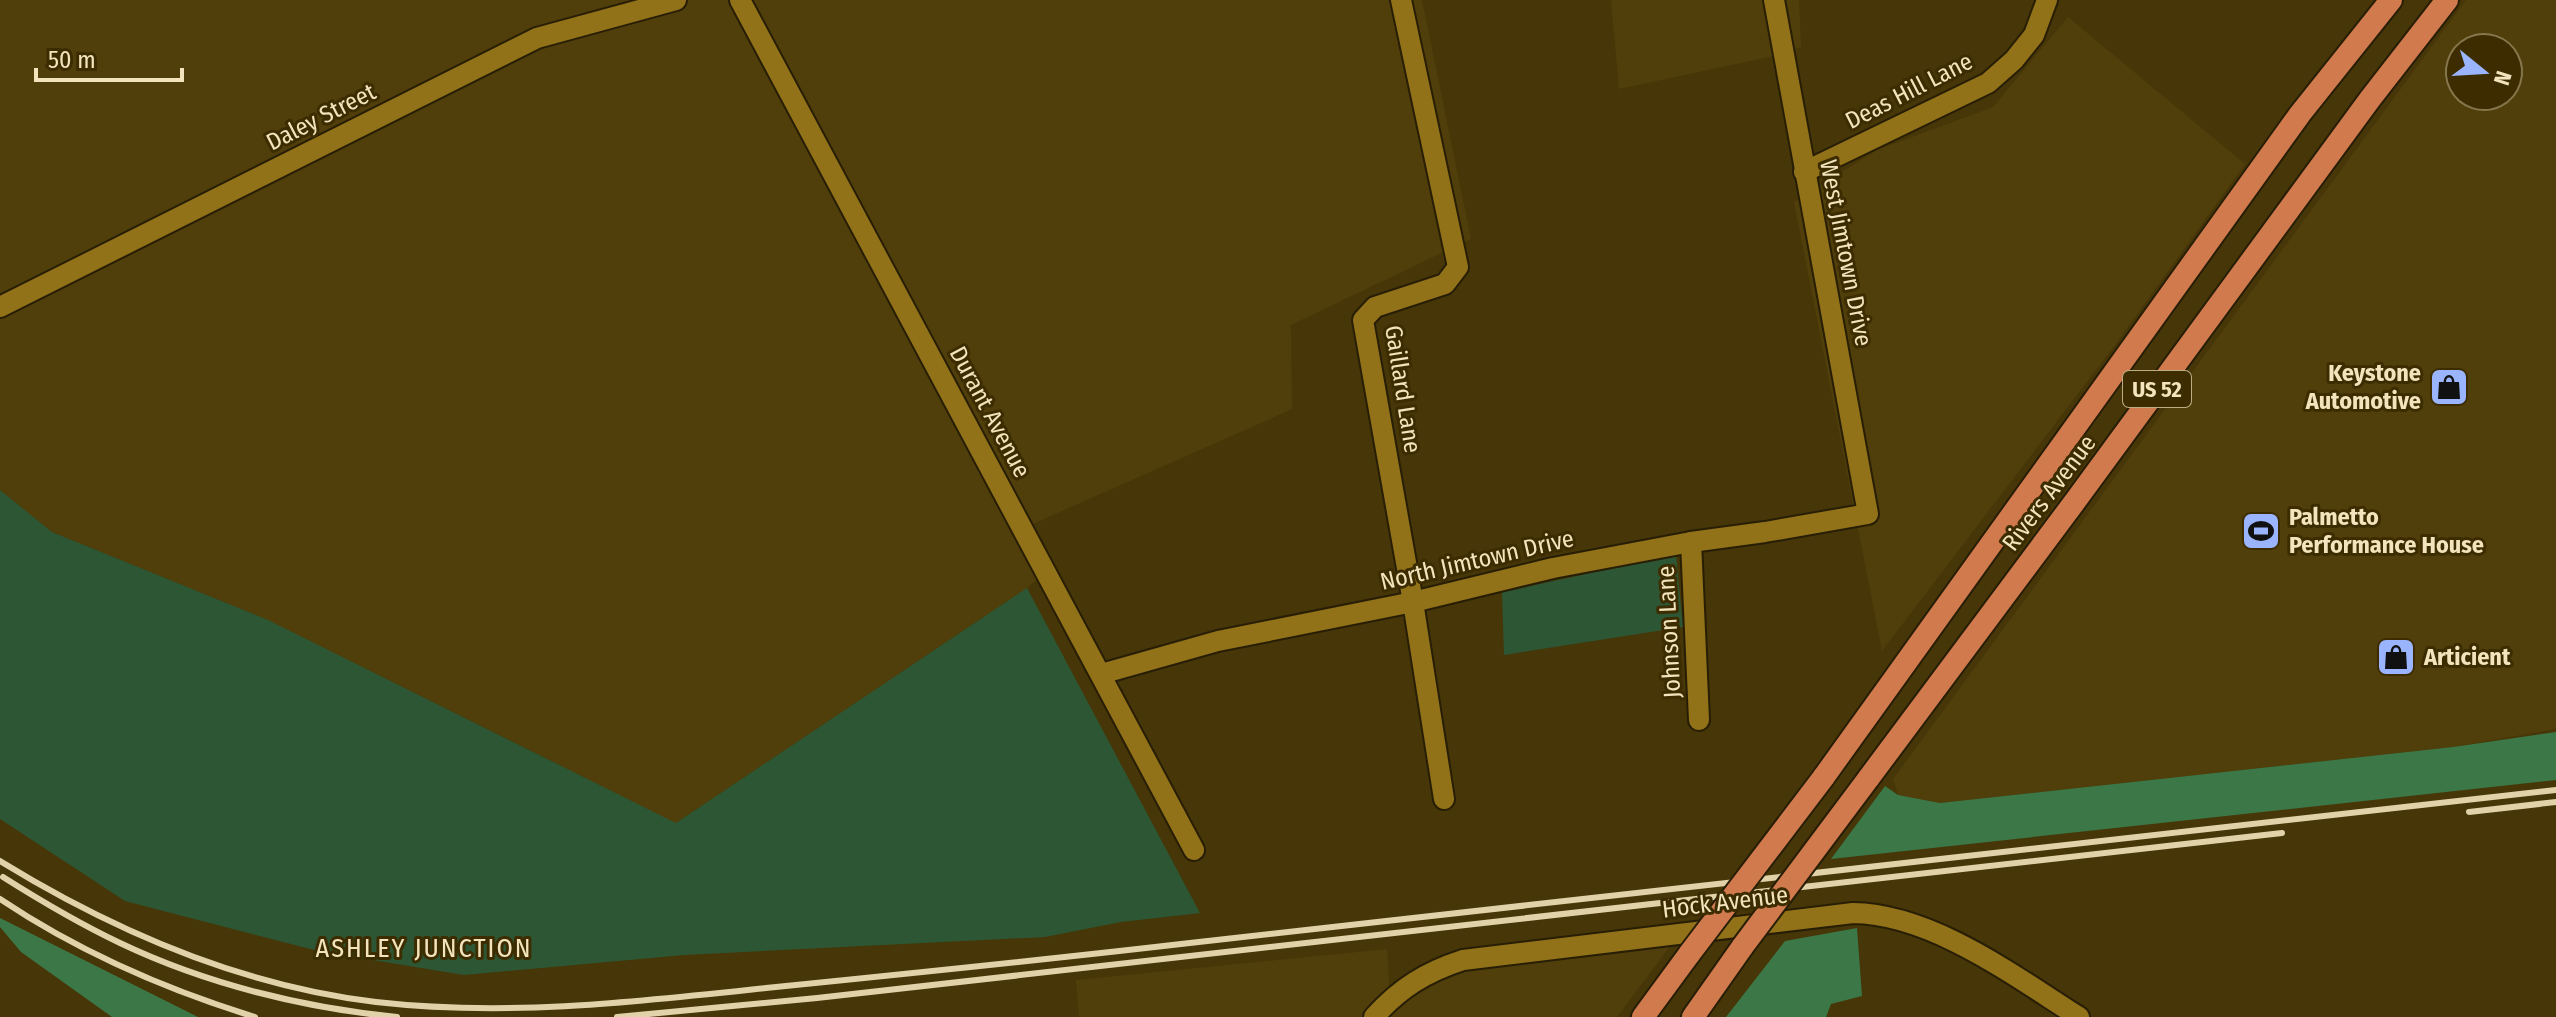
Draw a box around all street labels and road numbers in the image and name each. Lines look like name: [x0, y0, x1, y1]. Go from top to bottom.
street label: Deas Hill Lane: [1841, 47, 1977, 135]
street label: Daley Street: [262, 78, 380, 156]
street label: West Jimtown Drive: [1814, 157, 1878, 349]
street label: Gaillard Lane: [1379, 323, 1427, 455]
street label: Durant Avenue: [944, 342, 1036, 482]
road number: US 52: [2123, 371, 2191, 407]
street label: Rivers Avenue: [1996, 430, 2102, 556]
street label: North Jimtown Drive: [1378, 524, 1576, 596]
street label: Johnson Lane: [1652, 565, 1686, 699]
street label: Hock Avenue: [1661, 880, 1789, 924]

